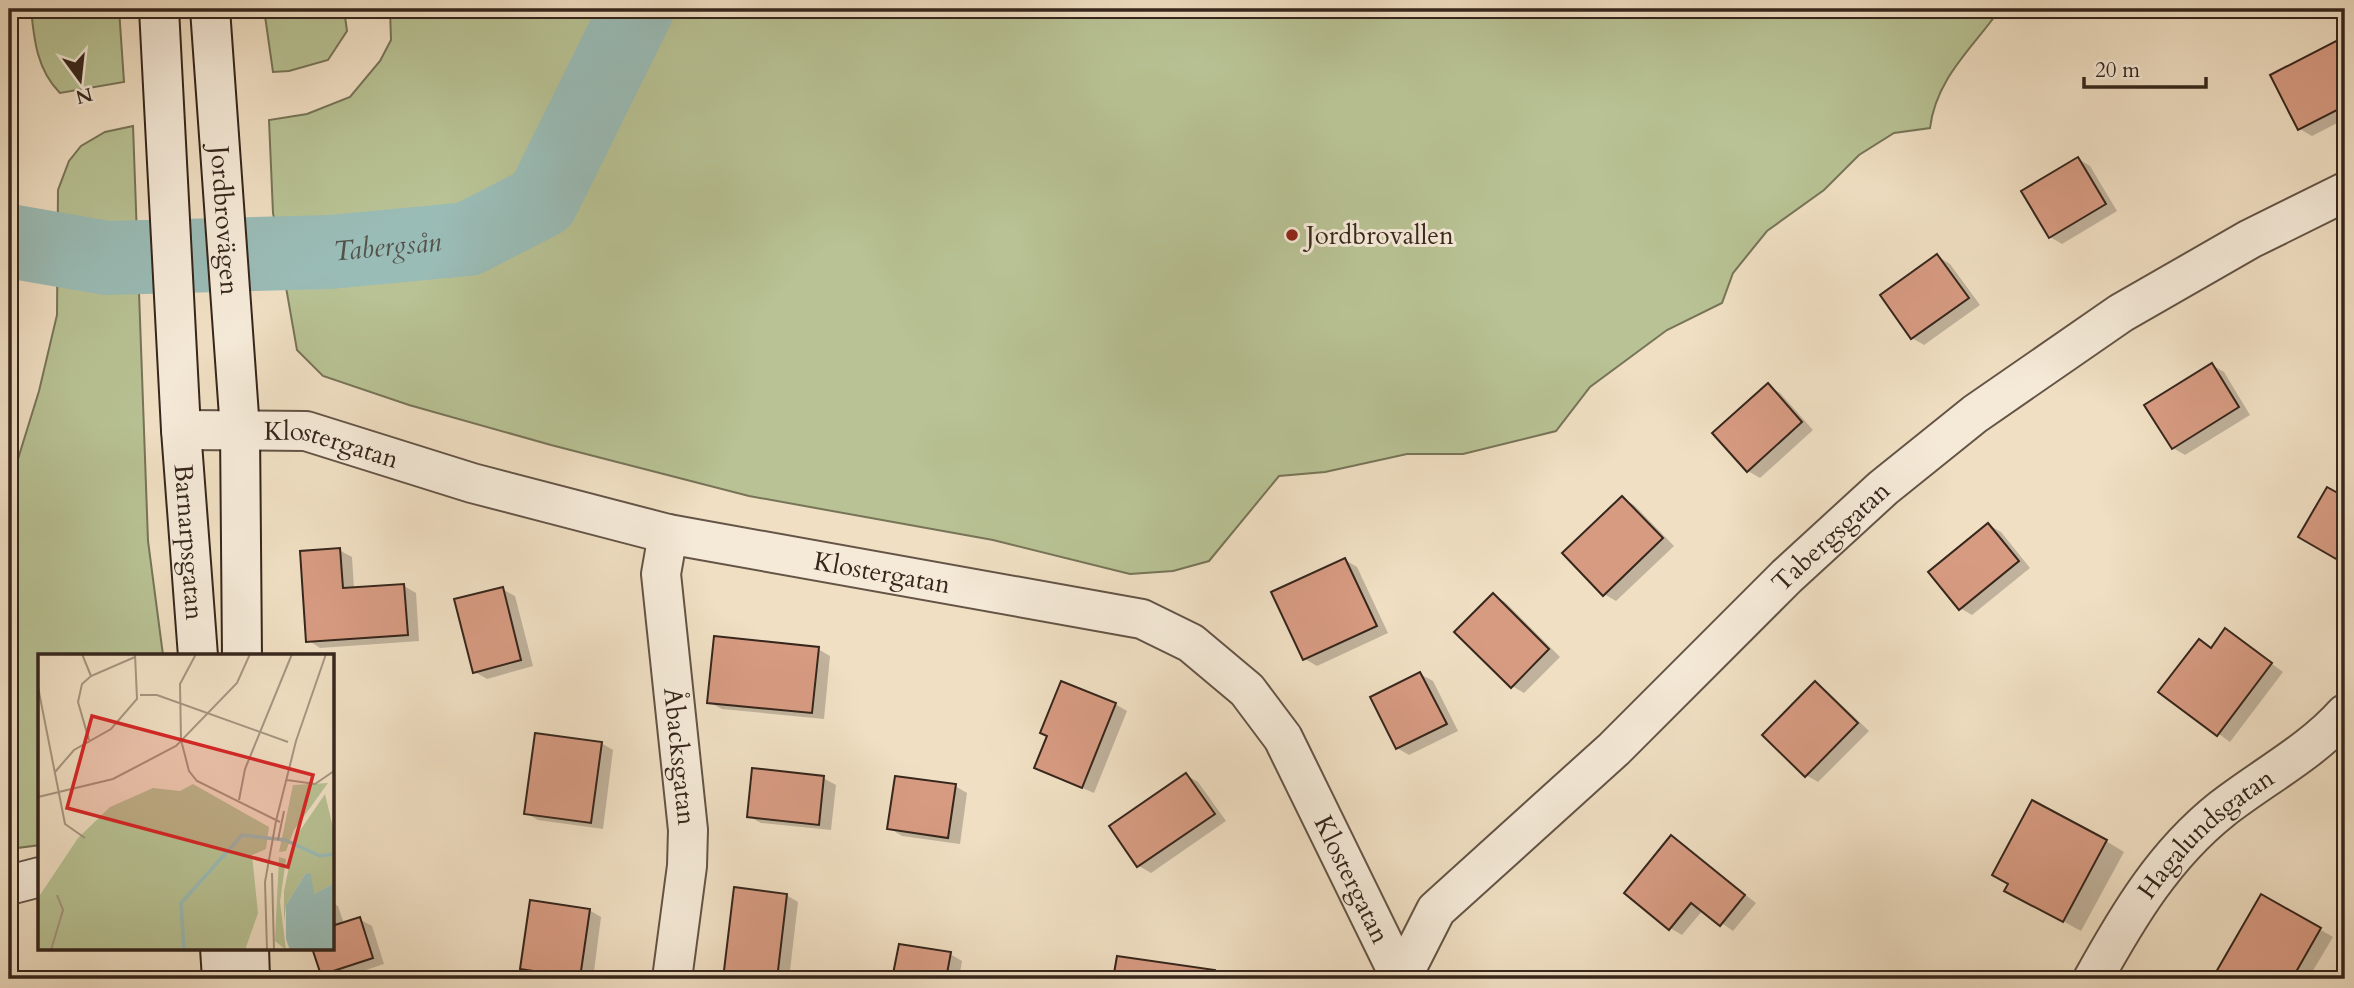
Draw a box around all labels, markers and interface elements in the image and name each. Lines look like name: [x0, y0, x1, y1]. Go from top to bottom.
north arrow: [46, 46, 116, 116]
scale bar: [2084, 46, 2207, 90]
text: 20 m: [2095, 56, 2140, 85]
text: N: [72, 81, 95, 110]
street label: Jordbrovägen: [202, 141, 248, 296]
place label: Jordbrovallen: [1302, 218, 1454, 253]
water label: Tabergsån: [332, 223, 443, 271]
marker: Jordbrovallen: [1284, 227, 1300, 243]
street label: Klostergatan: [264, 413, 403, 477]
street label: Barnarpsgatan: [166, 463, 213, 622]
street label: Tabergsgatan: [1764, 473, 1897, 599]
street label: Klostergatan: [811, 543, 953, 602]
inset map: [38, 654, 334, 950]
street label: Åbacksgatan: [656, 686, 705, 827]
street label: Hagalundsgatan: [2129, 760, 2281, 906]
street label: Klostergatan: [1306, 809, 1398, 949]

